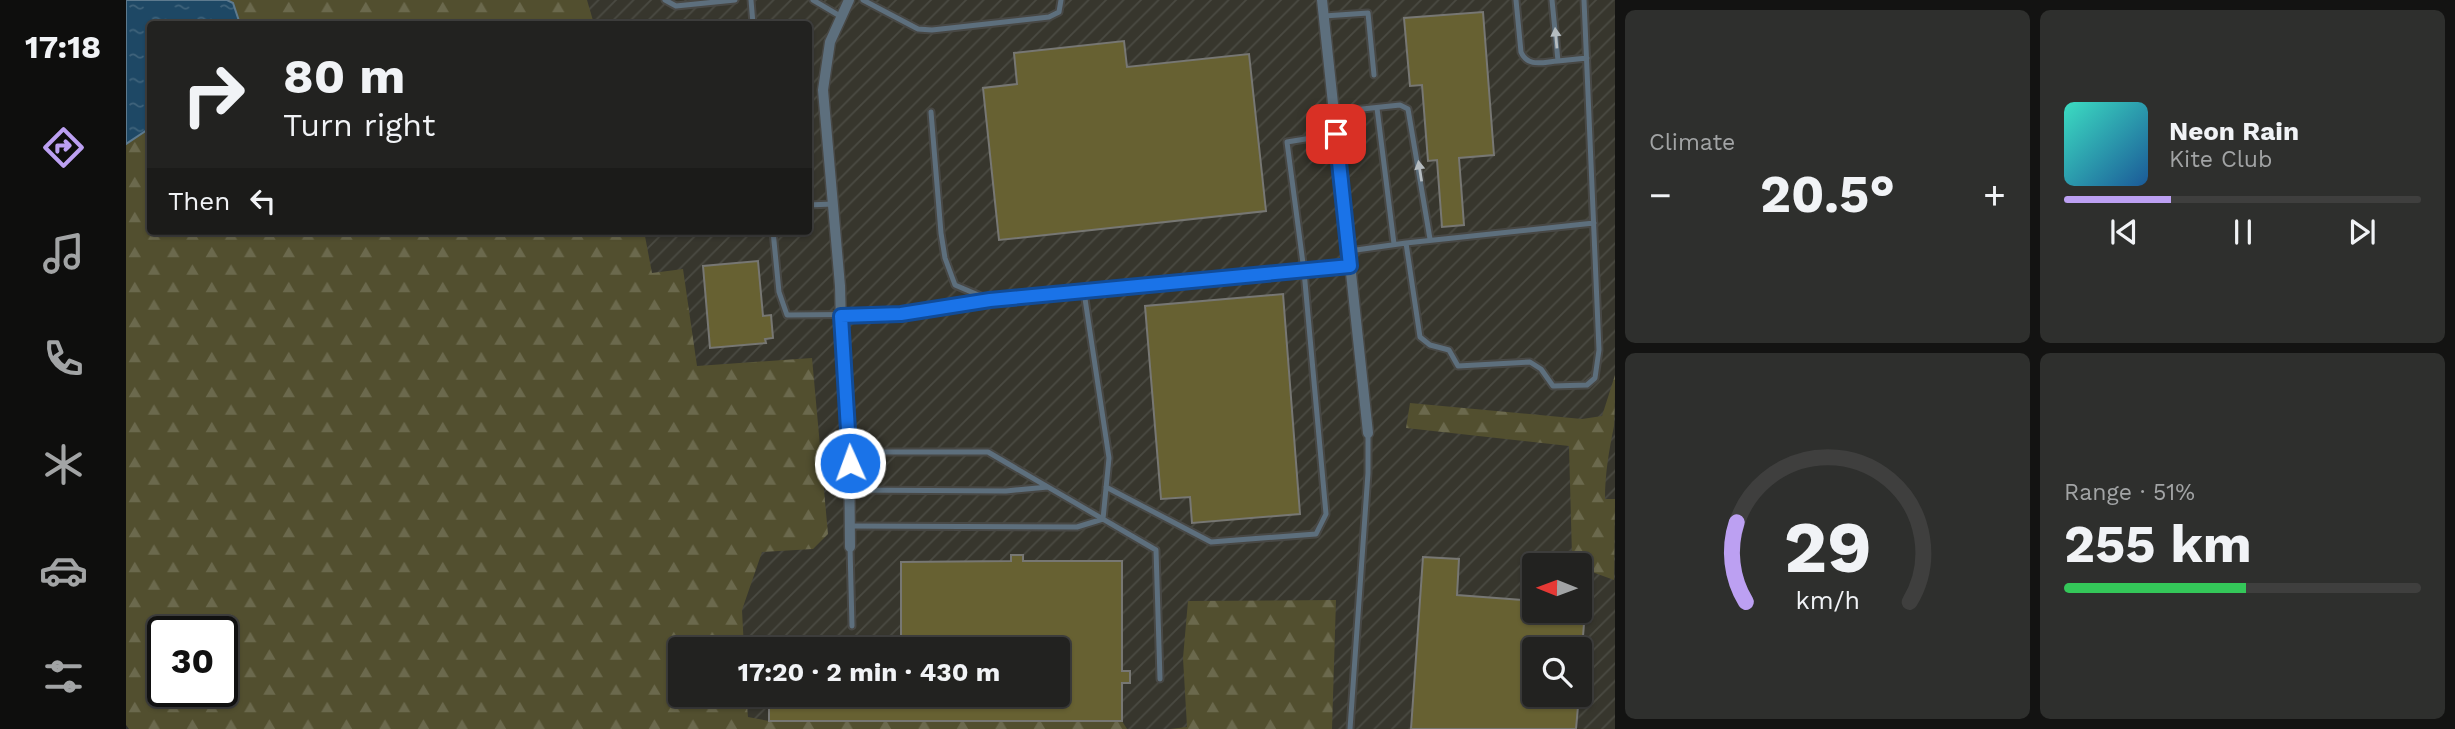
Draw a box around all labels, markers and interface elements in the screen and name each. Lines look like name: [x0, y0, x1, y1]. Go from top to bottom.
one-way arrow: [1550, 27, 1561, 49]
text: 17:18: [25, 28, 101, 66]
text: 80 m: [283, 47, 405, 105]
icon: right: [168, 49, 259, 140]
pin: [1306, 104, 1366, 164]
text: Turn right: [283, 106, 435, 144]
icon: arrive: [1317, 115, 1355, 153]
text: Neon Rain: [2169, 116, 2299, 146]
icon: directions: [39, 123, 88, 172]
text: Climate: [1649, 129, 1735, 156]
text: Kite Club: [2169, 146, 2272, 173]
one-way arrow: [1414, 160, 1425, 182]
text: 20.5°: [1760, 164, 1895, 225]
text: −: [1649, 173, 1672, 217]
text: +: [1983, 173, 2006, 217]
icon: left: [244, 182, 282, 220]
text: Then: [168, 186, 230, 216]
icon: previous: [2105, 213, 2143, 251]
icon: pause: [2224, 213, 2262, 251]
icon: next: [2343, 213, 2381, 251]
icon: music: [39, 229, 88, 278]
icon: phone: [39, 334, 88, 383]
position arrow: [813, 426, 887, 500]
icon: climate: [39, 440, 88, 489]
text: Range · 51%: [2064, 479, 2195, 506]
text: 29: [1783, 504, 1872, 590]
text: 255 km: [2064, 514, 2252, 575]
icon: car: [39, 546, 88, 595]
north arrow: [1522, 553, 1592, 623]
map controls: [1522, 553, 1592, 707]
text: km/h: [1795, 586, 1860, 615]
speed limit sign: 30: [147, 616, 238, 707]
button: search: [1522, 637, 1592, 707]
icon: filters: [39, 652, 88, 701]
text: 17:20 · 2 min · 430 m: [738, 657, 1000, 687]

